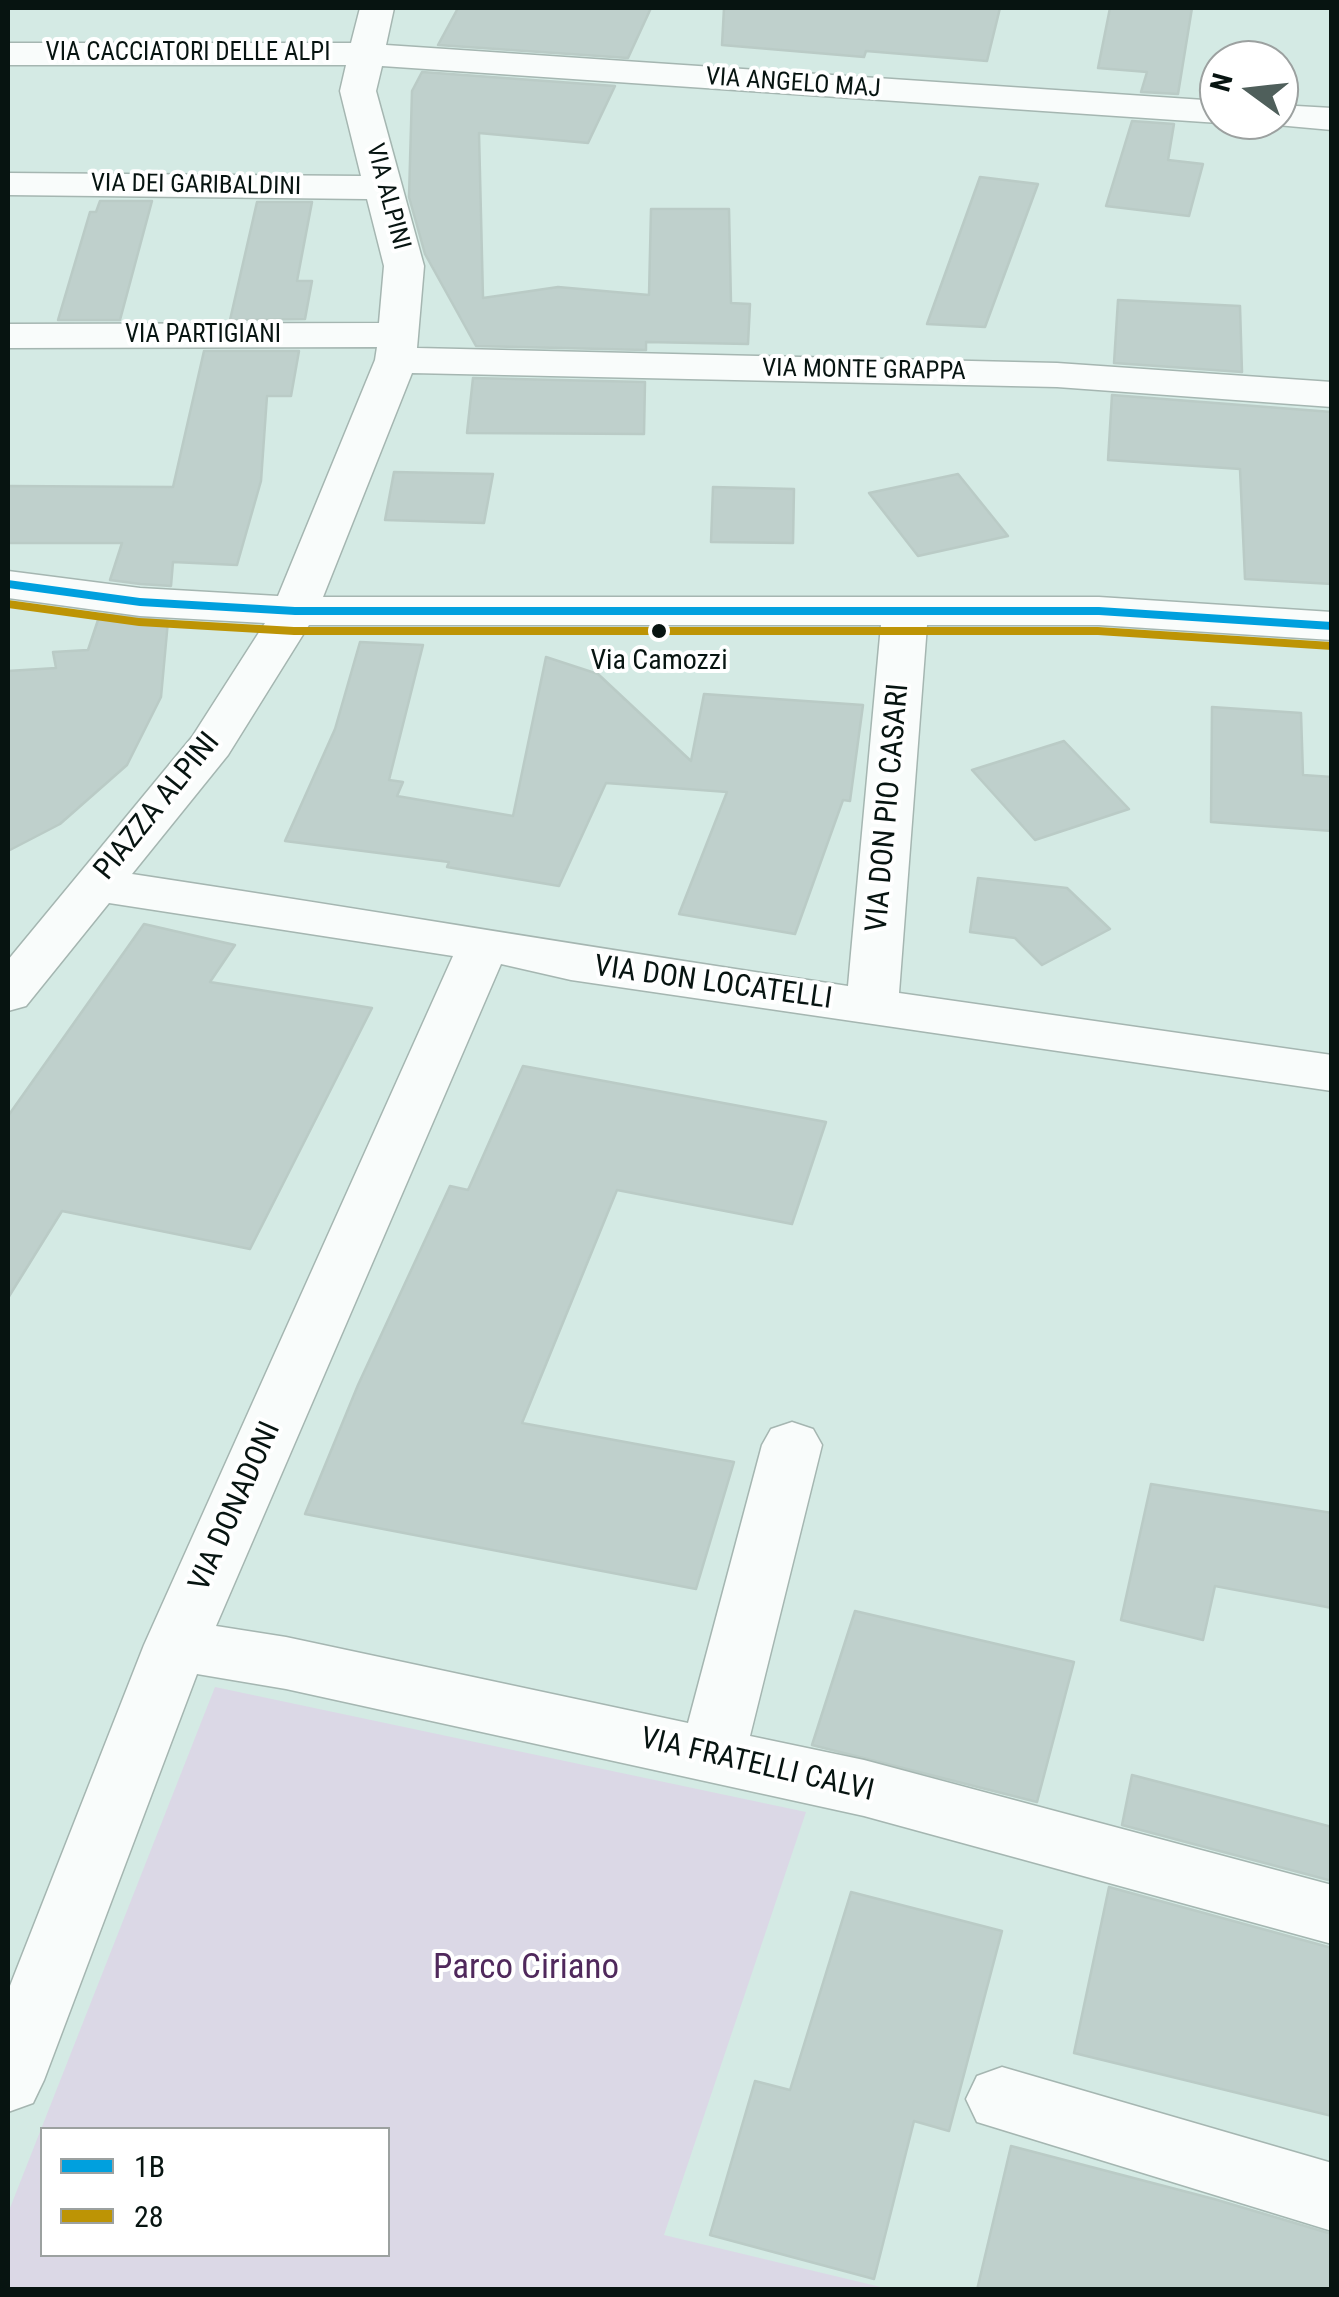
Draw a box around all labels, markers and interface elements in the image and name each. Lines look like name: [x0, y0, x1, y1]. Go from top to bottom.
street label: VIA CACCIATORI DELLE ALPI: [46, 39, 330, 69]
north arrow: [1199, 40, 1299, 140]
street label: VIA ANGELO MAJ: [705, 63, 881, 105]
text: N: [1203, 70, 1240, 95]
street label: VIA ALPINI: [358, 141, 416, 253]
street label: VIA DEI GARIBALDINI: [91, 169, 301, 203]
street label: VIA PARTIGIANI: [125, 321, 281, 351]
street label: VIA MONTE GRAPPA: [762, 354, 966, 388]
marker: Via Camozzi: [649, 621, 669, 641]
place label: Via Camozzi: [590, 645, 728, 679]
street label: VIA DON PIO CASARI: [860, 682, 918, 934]
street label: PIAZZA ALPINI: [88, 726, 228, 888]
street label: VIA DON LOCATELLI: [592, 949, 834, 1019]
street label: VIA DONADONI: [183, 1417, 289, 1597]
street label: VIA FRATELLI CALVI: [637, 1722, 877, 1810]
park label: Parco Ciriano: [433, 1948, 619, 1990]
legend: [40, 2127, 390, 2257]
text: 1B: [134, 2149, 165, 2184]
text: 28: [134, 2199, 164, 2234]

